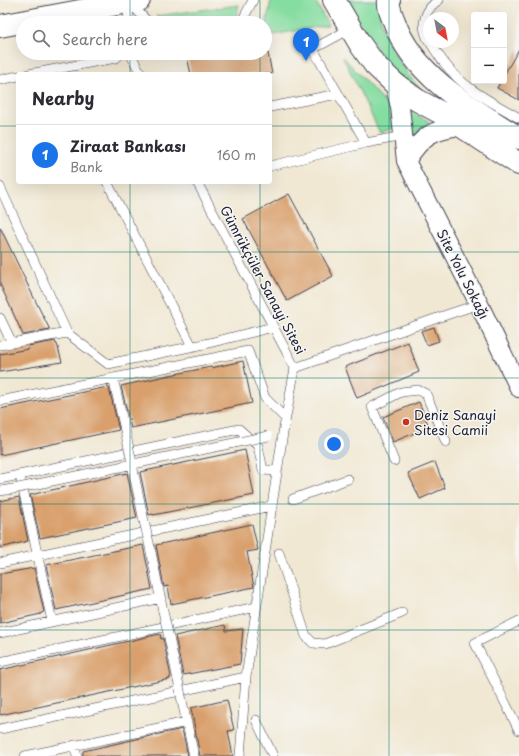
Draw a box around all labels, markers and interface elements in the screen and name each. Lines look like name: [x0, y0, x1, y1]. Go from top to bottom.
north arrow: [423, 12, 459, 48]
map controls: [471, 12, 507, 84]
button: +: [471, 12, 507, 48]
search box: [16, 16, 272, 60]
icon: search: [30, 27, 52, 49]
text: Search here: [62, 27, 148, 50]
pin: 1: [293, 28, 319, 61]
button: −: [471, 48, 507, 84]
text: Nearby: [32, 85, 94, 111]
text: Ziraat Bankası: [70, 134, 186, 157]
text: 1: [42, 145, 48, 164]
text: 160 m: [217, 145, 256, 164]
text: Bank: [70, 157, 103, 176]
street label: Gümrükçüler Sanayi Sitesi: [216, 202, 311, 357]
street label: Site Yolu Sokağı: [433, 226, 494, 322]
place label: Deniz Sanayi Sitesi Camii: [414, 405, 496, 439]
marker: Deniz Sanayi Sitesi Camii: [401, 417, 411, 427]
your location: [324, 434, 344, 454]

